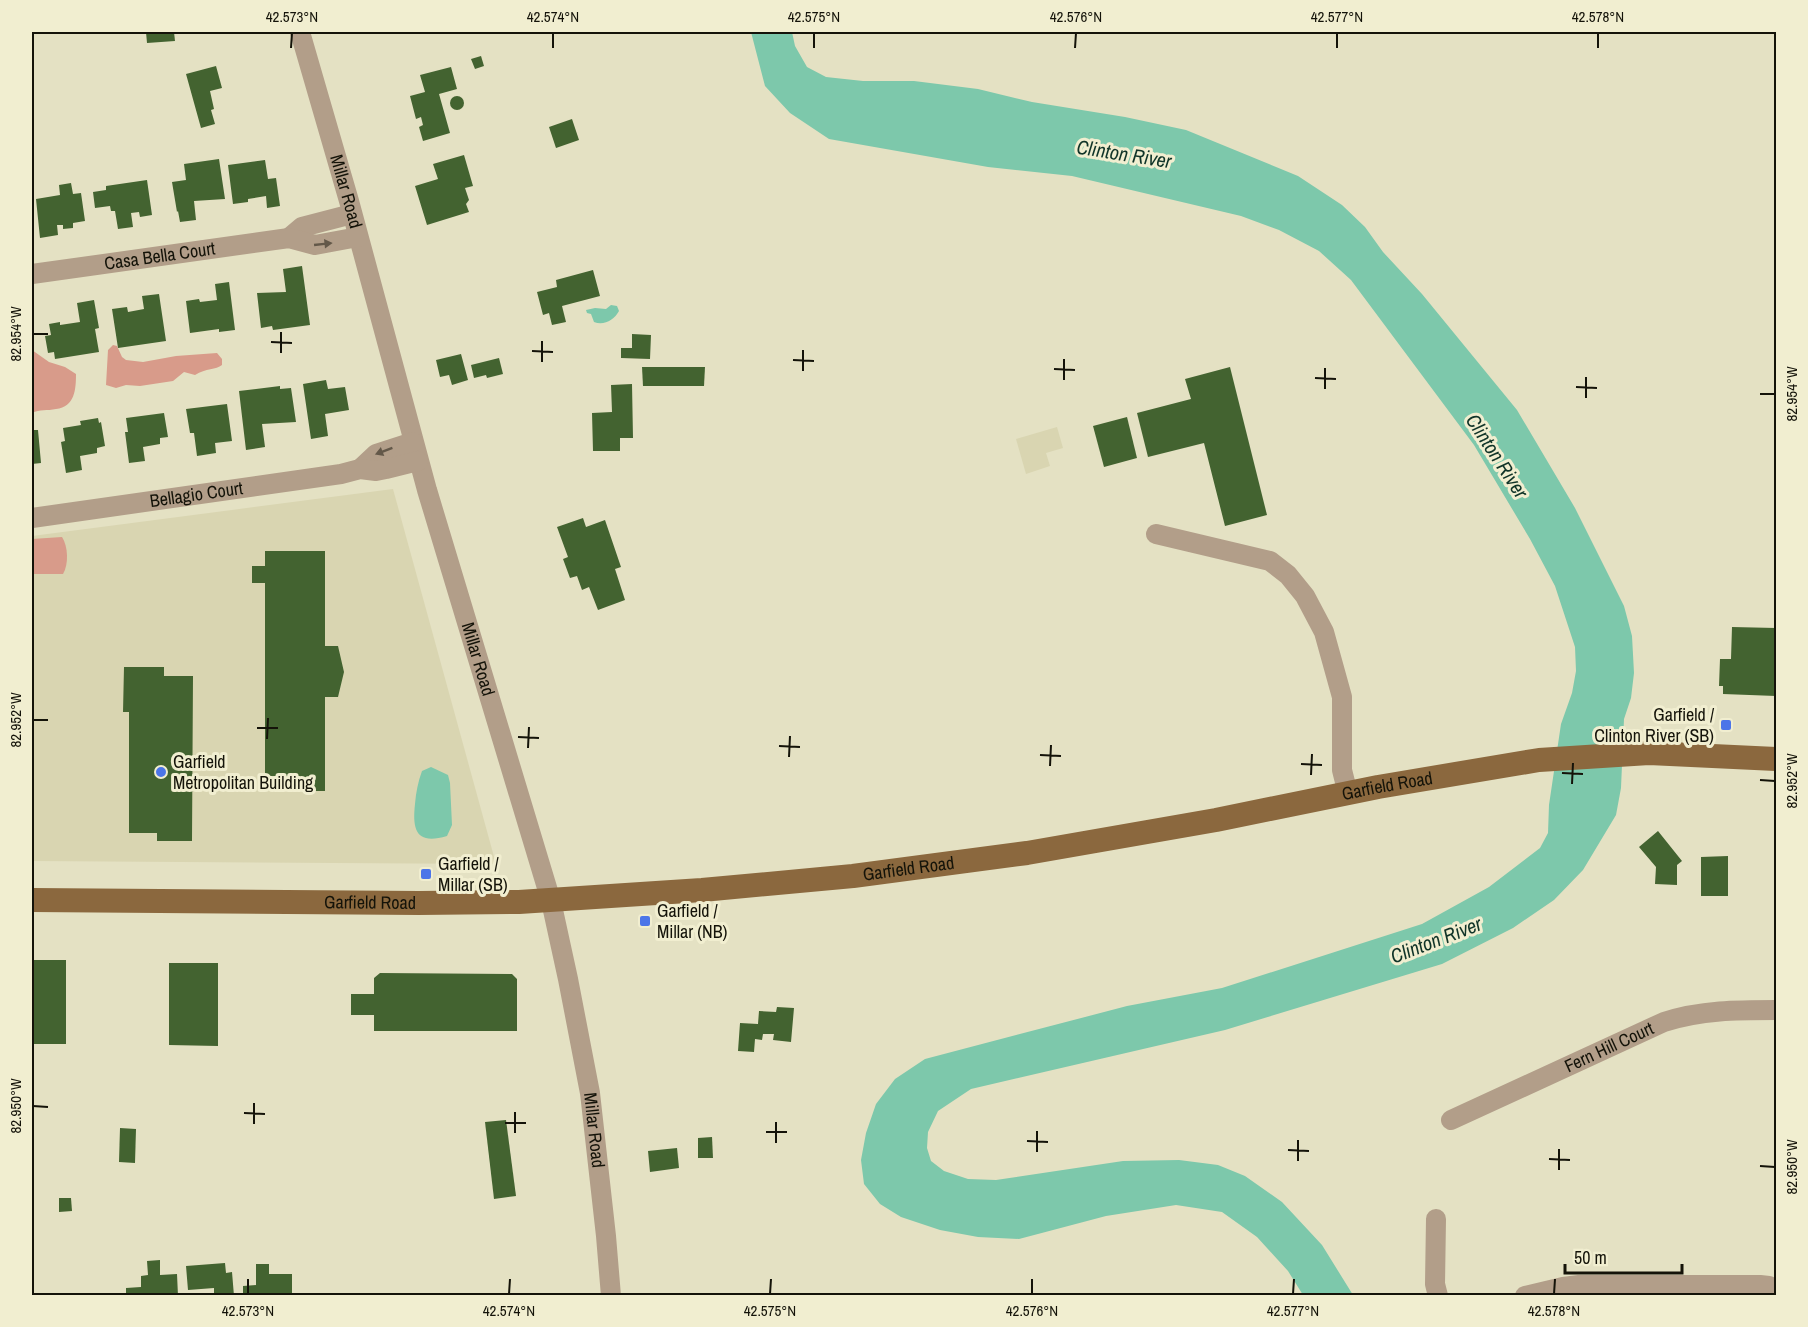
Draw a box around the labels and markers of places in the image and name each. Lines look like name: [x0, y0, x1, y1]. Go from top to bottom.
place label: Garfield / Clinton River (SB): [1594, 702, 1715, 748]
marker: Garfield / Clinton River (SB): [1719, 718, 1733, 732]
place label: Garfield Metropolitan Building: [173, 749, 314, 795]
marker: Garfield Metropolitan Building: [154, 765, 168, 779]
place label: Garfield / Millar (SB): [438, 851, 508, 897]
marker: Garfield / Millar (SB): [419, 867, 433, 881]
place label: Garfield / Millar (NB): [657, 898, 728, 944]
marker: Garfield / Millar (NB): [638, 914, 652, 928]

